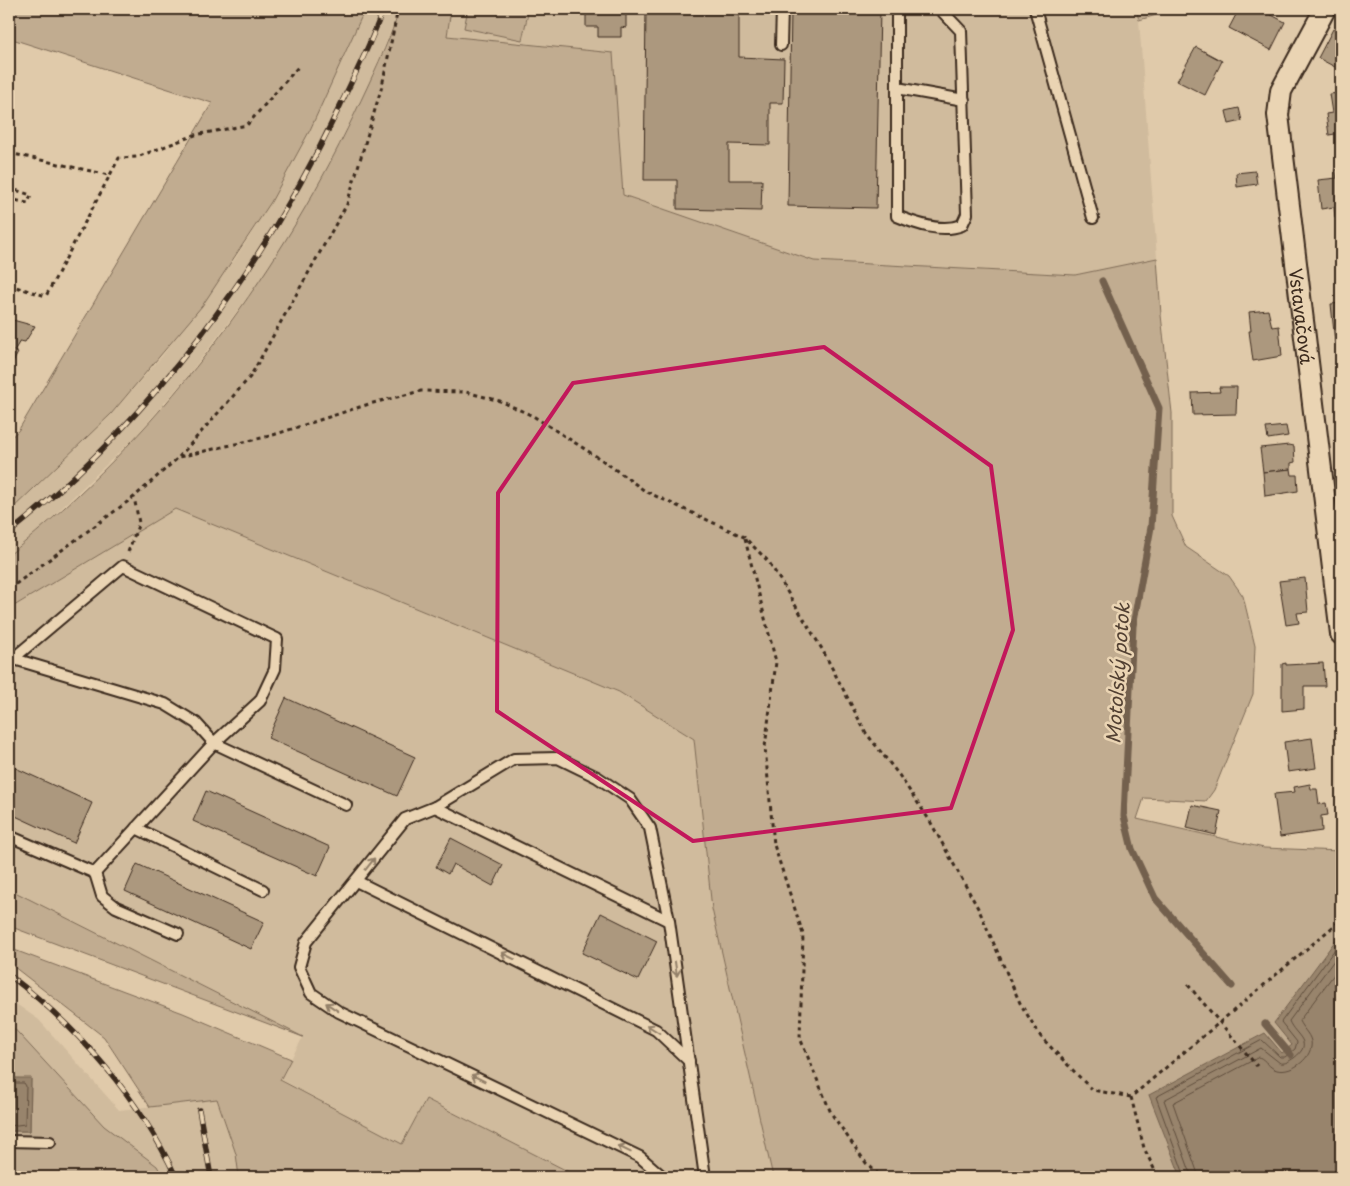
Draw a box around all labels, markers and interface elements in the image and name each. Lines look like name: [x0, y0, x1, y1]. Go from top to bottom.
street label: Vstavačová: [1283, 267, 1322, 366]
water label: Motolský potok: [1098, 601, 1136, 744]
one-way arrow: [364, 858, 375, 871]
one-way arrow: [501, 951, 516, 961]
one-way arrow: [671, 961, 681, 977]
one-way arrow: [325, 1001, 339, 1011]
one-way arrow: [646, 1024, 660, 1034]
one-way arrow: [470, 1073, 485, 1083]
one-way arrow: [617, 1144, 632, 1153]

